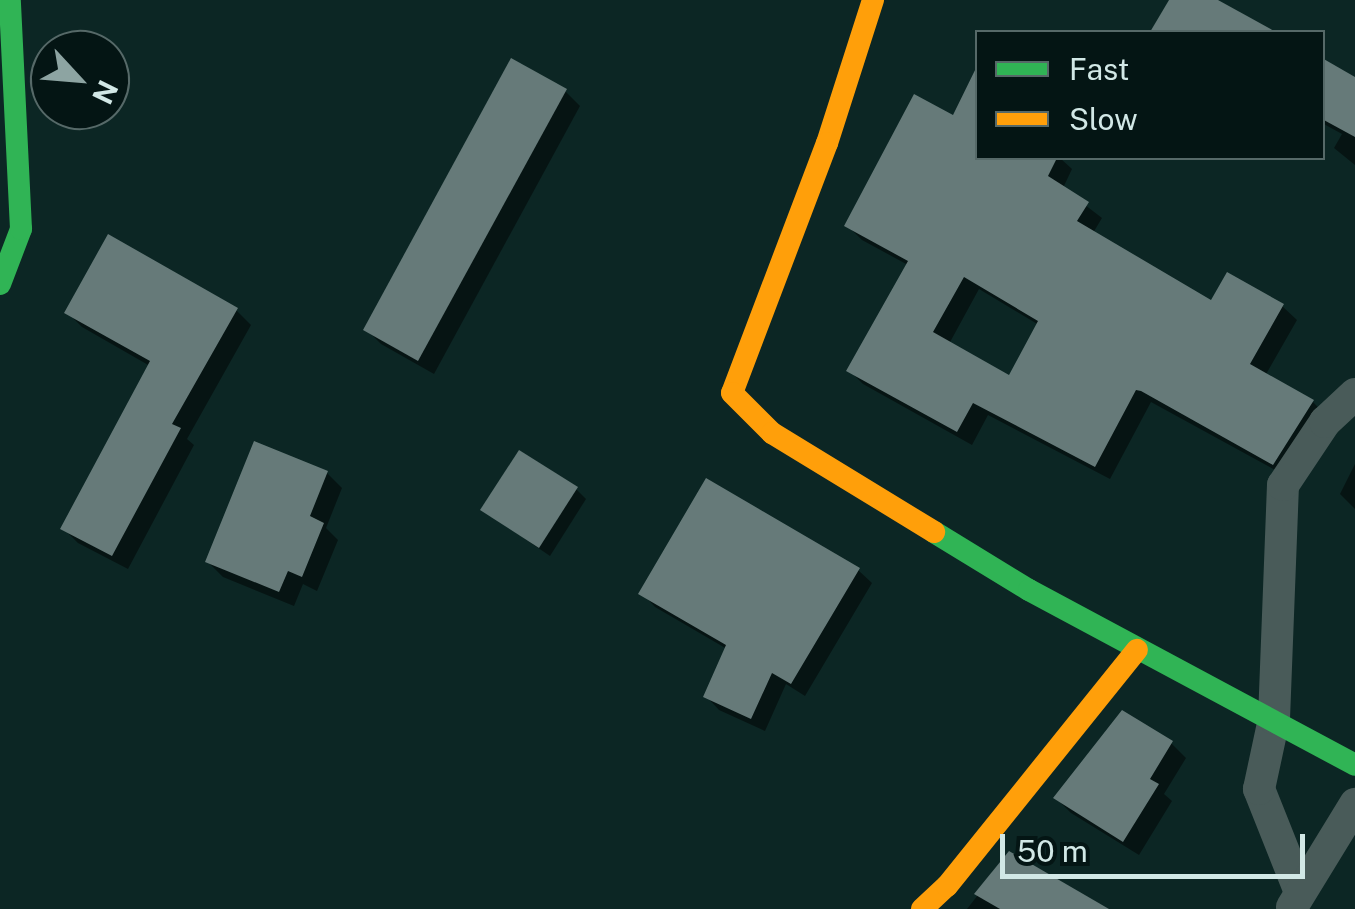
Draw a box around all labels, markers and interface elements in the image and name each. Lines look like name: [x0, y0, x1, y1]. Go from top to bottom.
north arrow: [30, 30, 130, 130]
legend: [975, 30, 1325, 160]
text: Fast: [1069, 51, 1129, 87]
text: N: [86, 75, 125, 110]
text: Slow: [1069, 101, 1138, 137]
scale bar: [1005, 814, 1310, 876]
text: 50 m: [1017, 833, 1088, 869]

